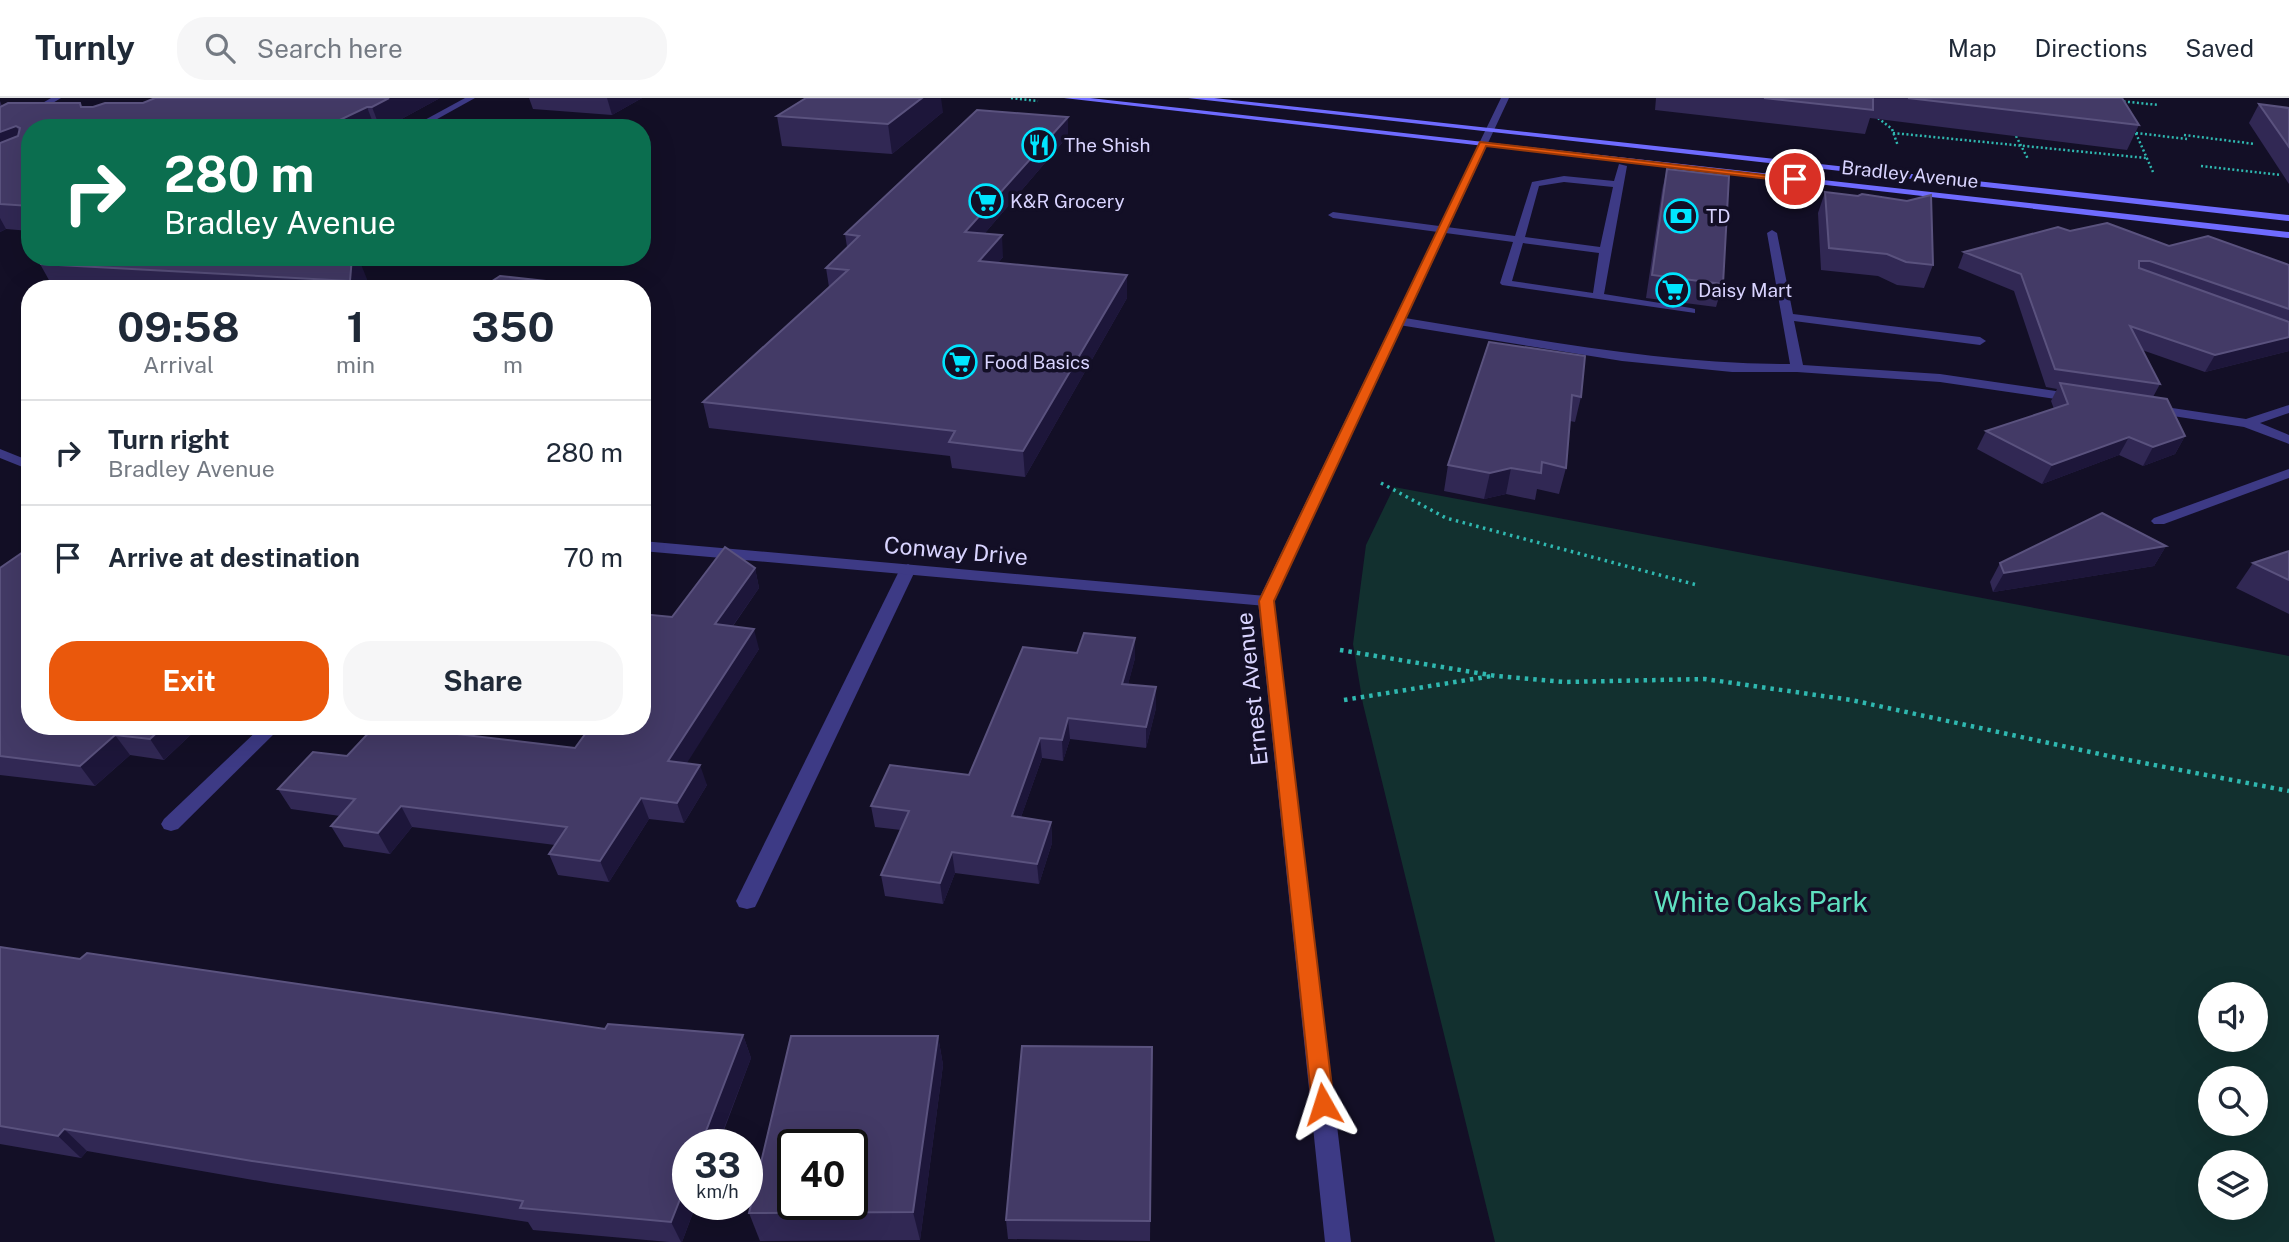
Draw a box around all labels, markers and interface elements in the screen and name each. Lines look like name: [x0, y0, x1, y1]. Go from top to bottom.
search box: [177, 17, 667, 80]
text: Turnly: [35, 29, 135, 67]
icon: search: [201, 29, 239, 67]
text: Search here: [257, 33, 403, 64]
text: Map: [1948, 34, 1997, 62]
text: Directions: [2035, 34, 2147, 62]
text: Saved: [2185, 34, 2254, 62]
restaurant icon: The Shish: [1020, 126, 1058, 164]
place label: The Shish: [1064, 134, 1150, 156]
text: 280 m: [164, 145, 314, 203]
icon: right: [49, 147, 140, 238]
pin: [1765, 149, 1825, 209]
street label: Bradley Avenue: [1840, 156, 1980, 192]
icon: arrive: [1776, 160, 1814, 198]
supermarket icon: K&R Grocery: [967, 182, 1005, 220]
place label: K&R Grocery: [1010, 190, 1125, 212]
bank icon: TD: [1662, 197, 1700, 235]
text: Bradley Avenue: [164, 204, 396, 241]
place label: TD: [1706, 205, 1730, 227]
supermarket icon: Daisy Mart: [1654, 271, 1692, 309]
place label: Daisy Mart: [1698, 279, 1793, 301]
text: 09:58: [117, 302, 240, 351]
text: 1: [347, 302, 365, 351]
text: 350: [471, 302, 555, 351]
supermarket icon: Food Basics: [941, 343, 979, 381]
text: Arrival: [143, 351, 214, 378]
text: min: [336, 351, 375, 378]
text: m: [503, 351, 523, 378]
place label: Food Basics: [984, 351, 1090, 373]
text: Turn right: [108, 424, 230, 455]
icon: right: [49, 434, 87, 472]
text: 280 m: [546, 437, 623, 468]
text: Bradley Avenue: [108, 455, 275, 482]
street label: Conway Drive: [883, 531, 1029, 570]
icon: arrive: [49, 539, 87, 577]
text: Arrive at destination: [108, 542, 360, 573]
text: 70 m: [563, 542, 623, 573]
street label: Ernest Avenue: [1230, 611, 1273, 767]
button: Exit: [49, 641, 329, 721]
button: Share: [343, 641, 623, 721]
park label: White Oaks Park: [1654, 885, 1868, 918]
map controls: [2198, 982, 2268, 1220]
button: sound: [2198, 982, 2268, 1052]
button: search: [2198, 1066, 2268, 1136]
position arrow: [1286, 1067, 1360, 1141]
speed limit sign: 40: [777, 1129, 868, 1220]
text: 33: [694, 1145, 741, 1186]
button: layers: [2198, 1150, 2268, 1220]
text: km/h: [696, 1181, 739, 1202]

